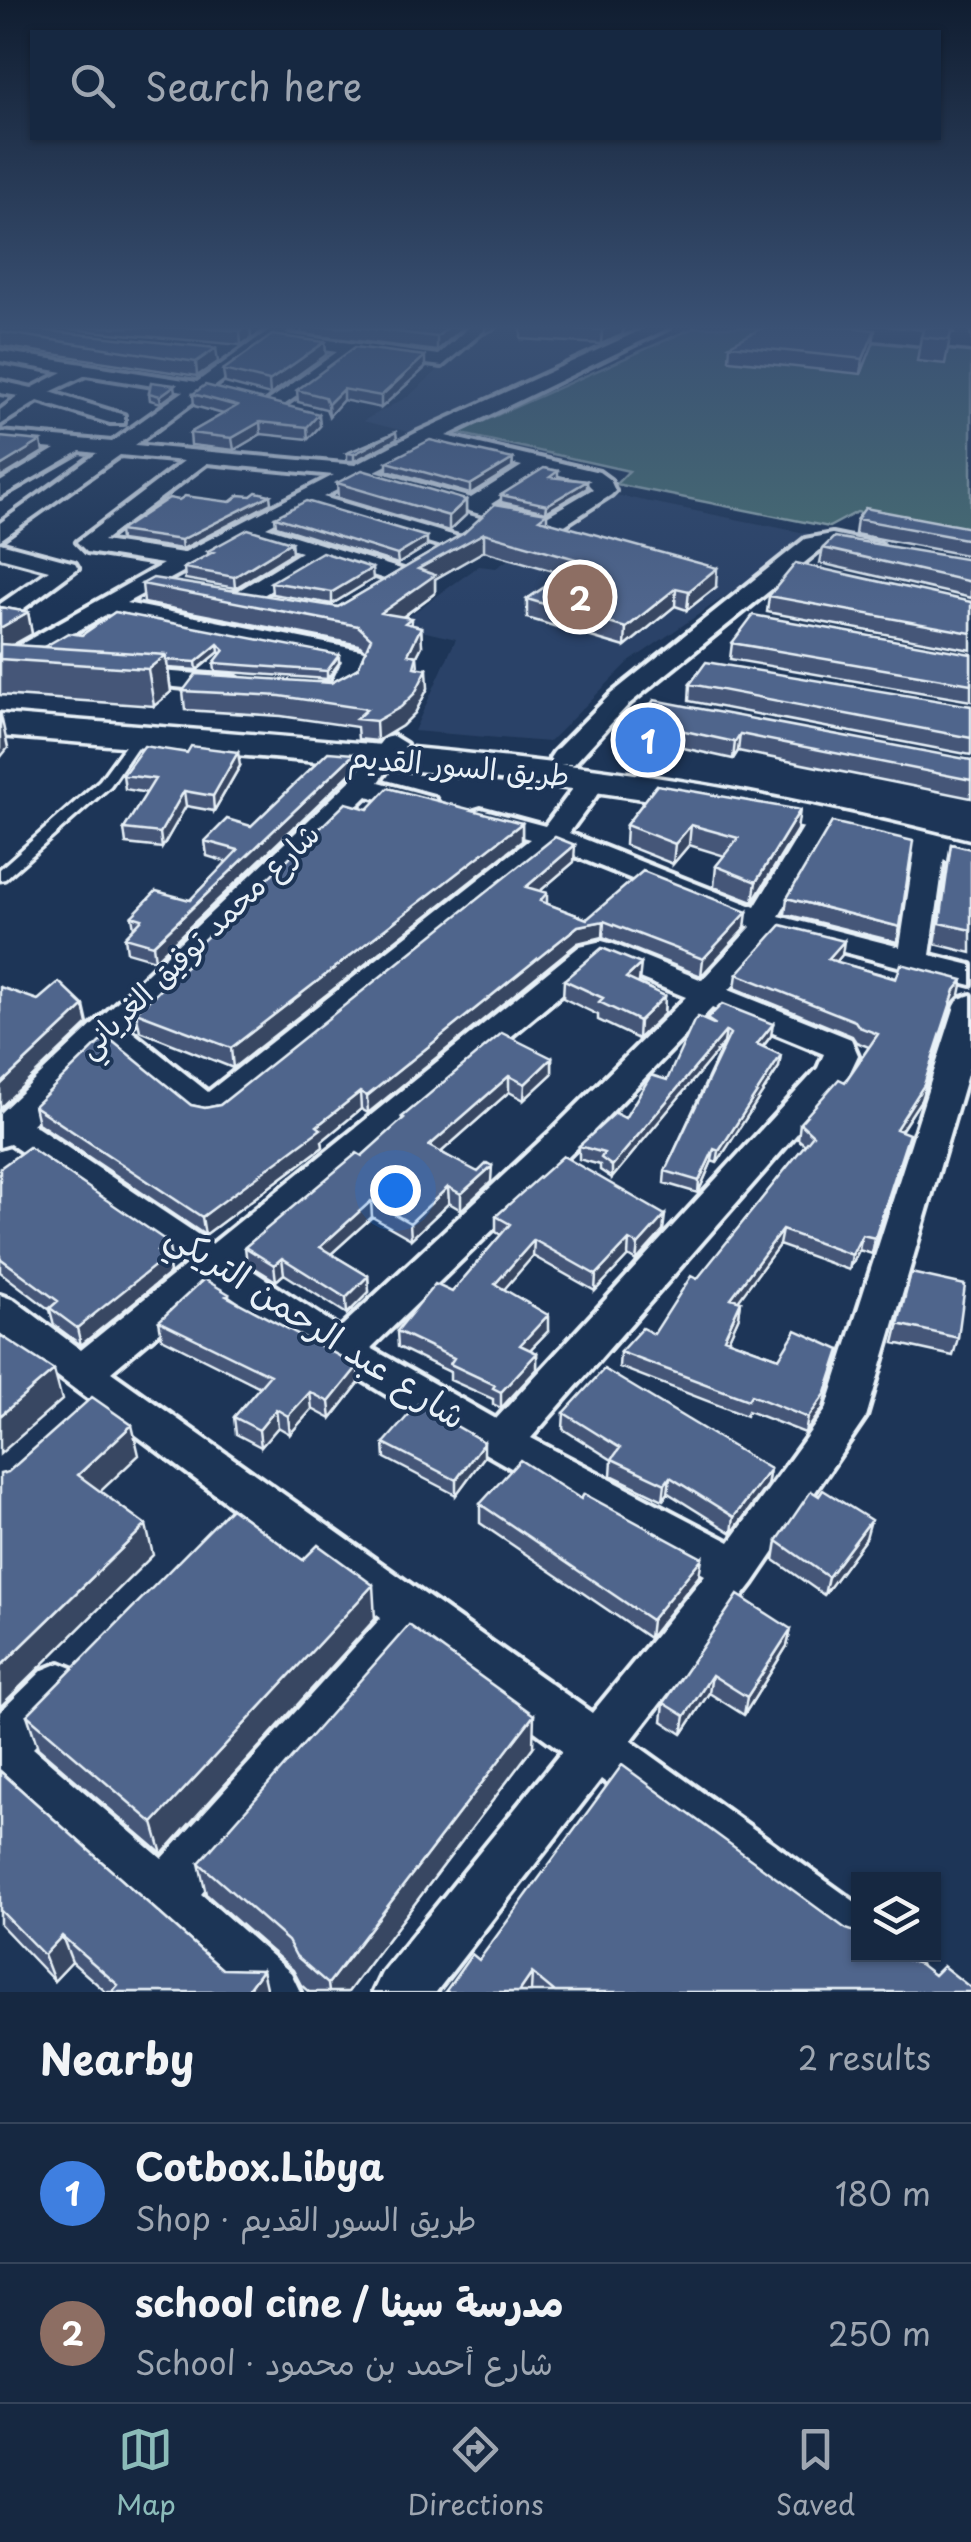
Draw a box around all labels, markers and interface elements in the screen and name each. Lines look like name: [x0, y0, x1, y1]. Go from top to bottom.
search box: [30, 30, 941, 140]
text: Search here: [145, 57, 362, 114]
icon: search: [65, 58, 120, 113]
pin: 2: [548, 560, 612, 634]
pin: 1: [616, 702, 680, 778]
street label: طريق السور القديم: [347, 732, 572, 800]
street label: شارع محمد توفيق الغرياني: [66, 811, 333, 1072]
your location: [370, 1165, 421, 1216]
street label: شارع عبد الرحمن التريكي: [153, 1207, 478, 1447]
map controls: [851, 1872, 941, 1962]
button: layers: [851, 1872, 941, 1962]
text: Nearby: [40, 2026, 194, 2089]
text: 2 results: [798, 2033, 931, 2081]
text: Cotbox.Libya: [135, 2137, 384, 2194]
text: 1: [65, 2169, 80, 2217]
text: 180 m: [835, 2169, 931, 2217]
text: Shop · طريق السور القديم: [135, 2194, 477, 2242]
text: school cine / مدرسة سينا: [135, 2273, 564, 2330]
text: 2: [61, 2309, 84, 2357]
text: 250 m: [828, 2309, 931, 2357]
text: School · شارع أحمد بن محمود: [135, 2338, 553, 2386]
tab: Map: [116, 2422, 176, 2525]
tab: Directions: [408, 2422, 544, 2525]
tab: Saved: [776, 2422, 855, 2525]

